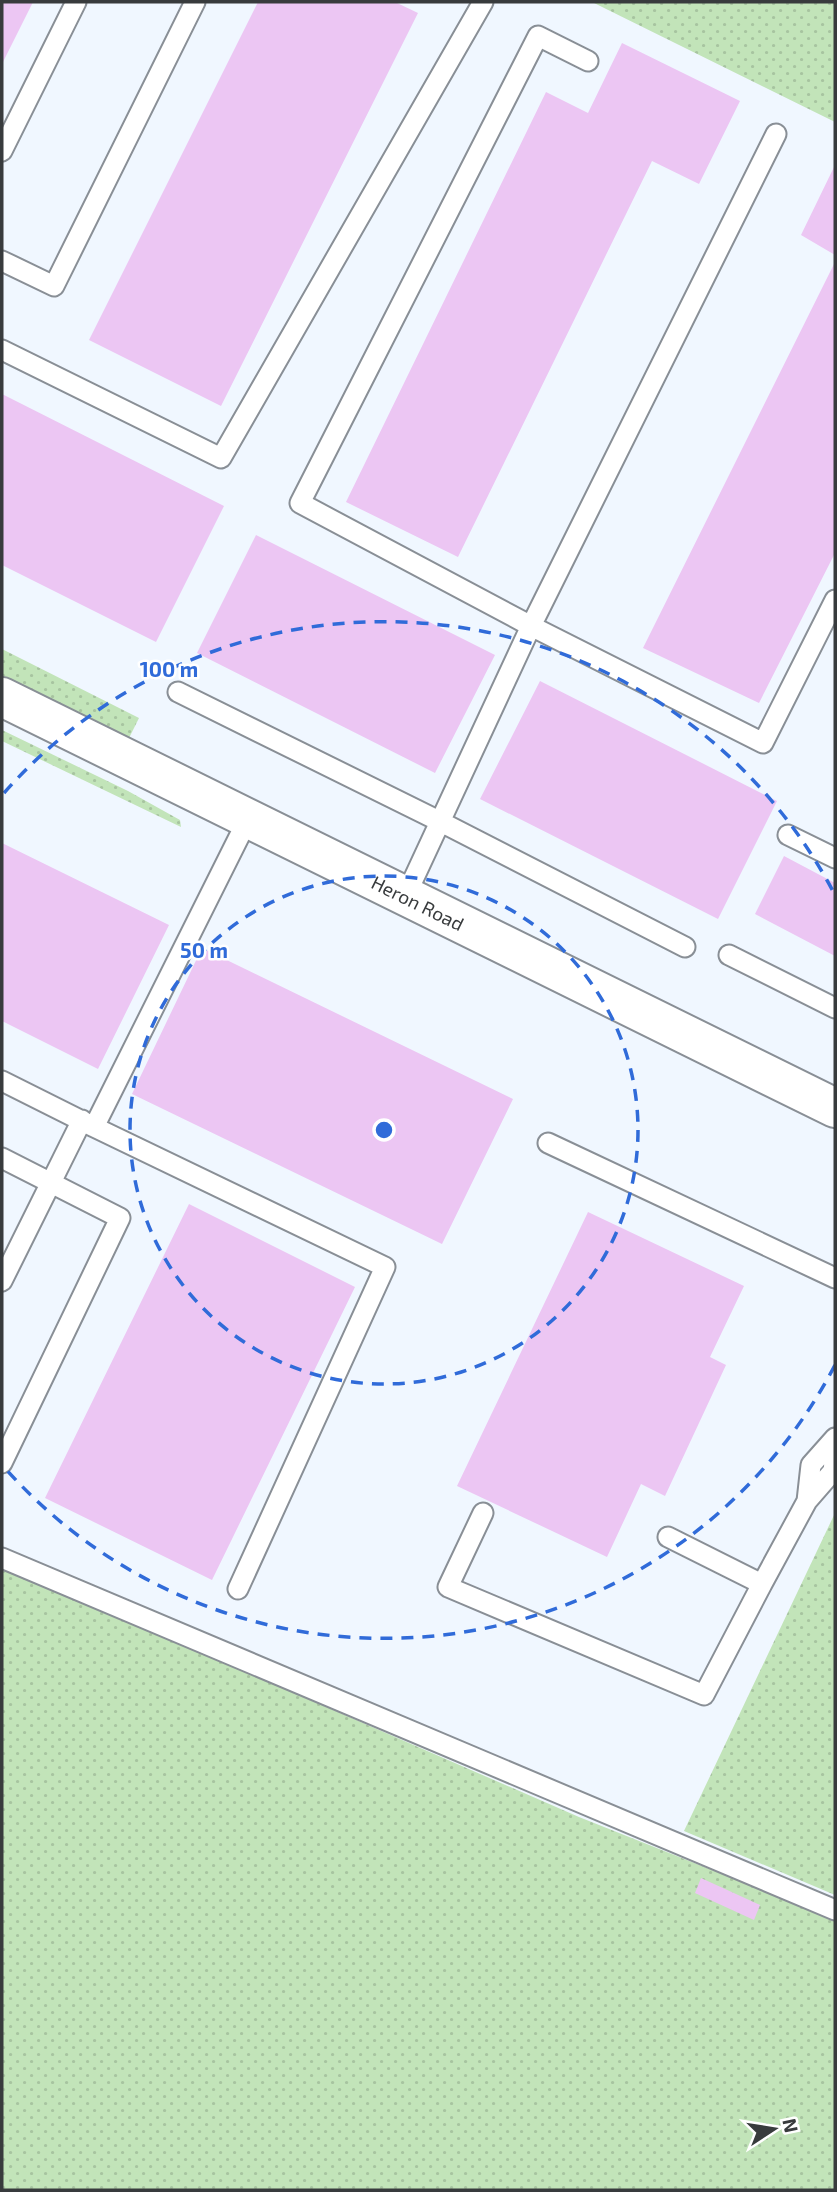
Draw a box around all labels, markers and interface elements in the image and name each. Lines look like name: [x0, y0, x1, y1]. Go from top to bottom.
text: 100 m: [140, 656, 198, 681]
street label: Heron Road: [368, 870, 468, 935]
text: 50 m: [180, 937, 228, 962]
centre of rings: [372, 1118, 396, 1142]
north arrow: [739, 2094, 809, 2164]
text: N: [778, 2116, 804, 2134]

